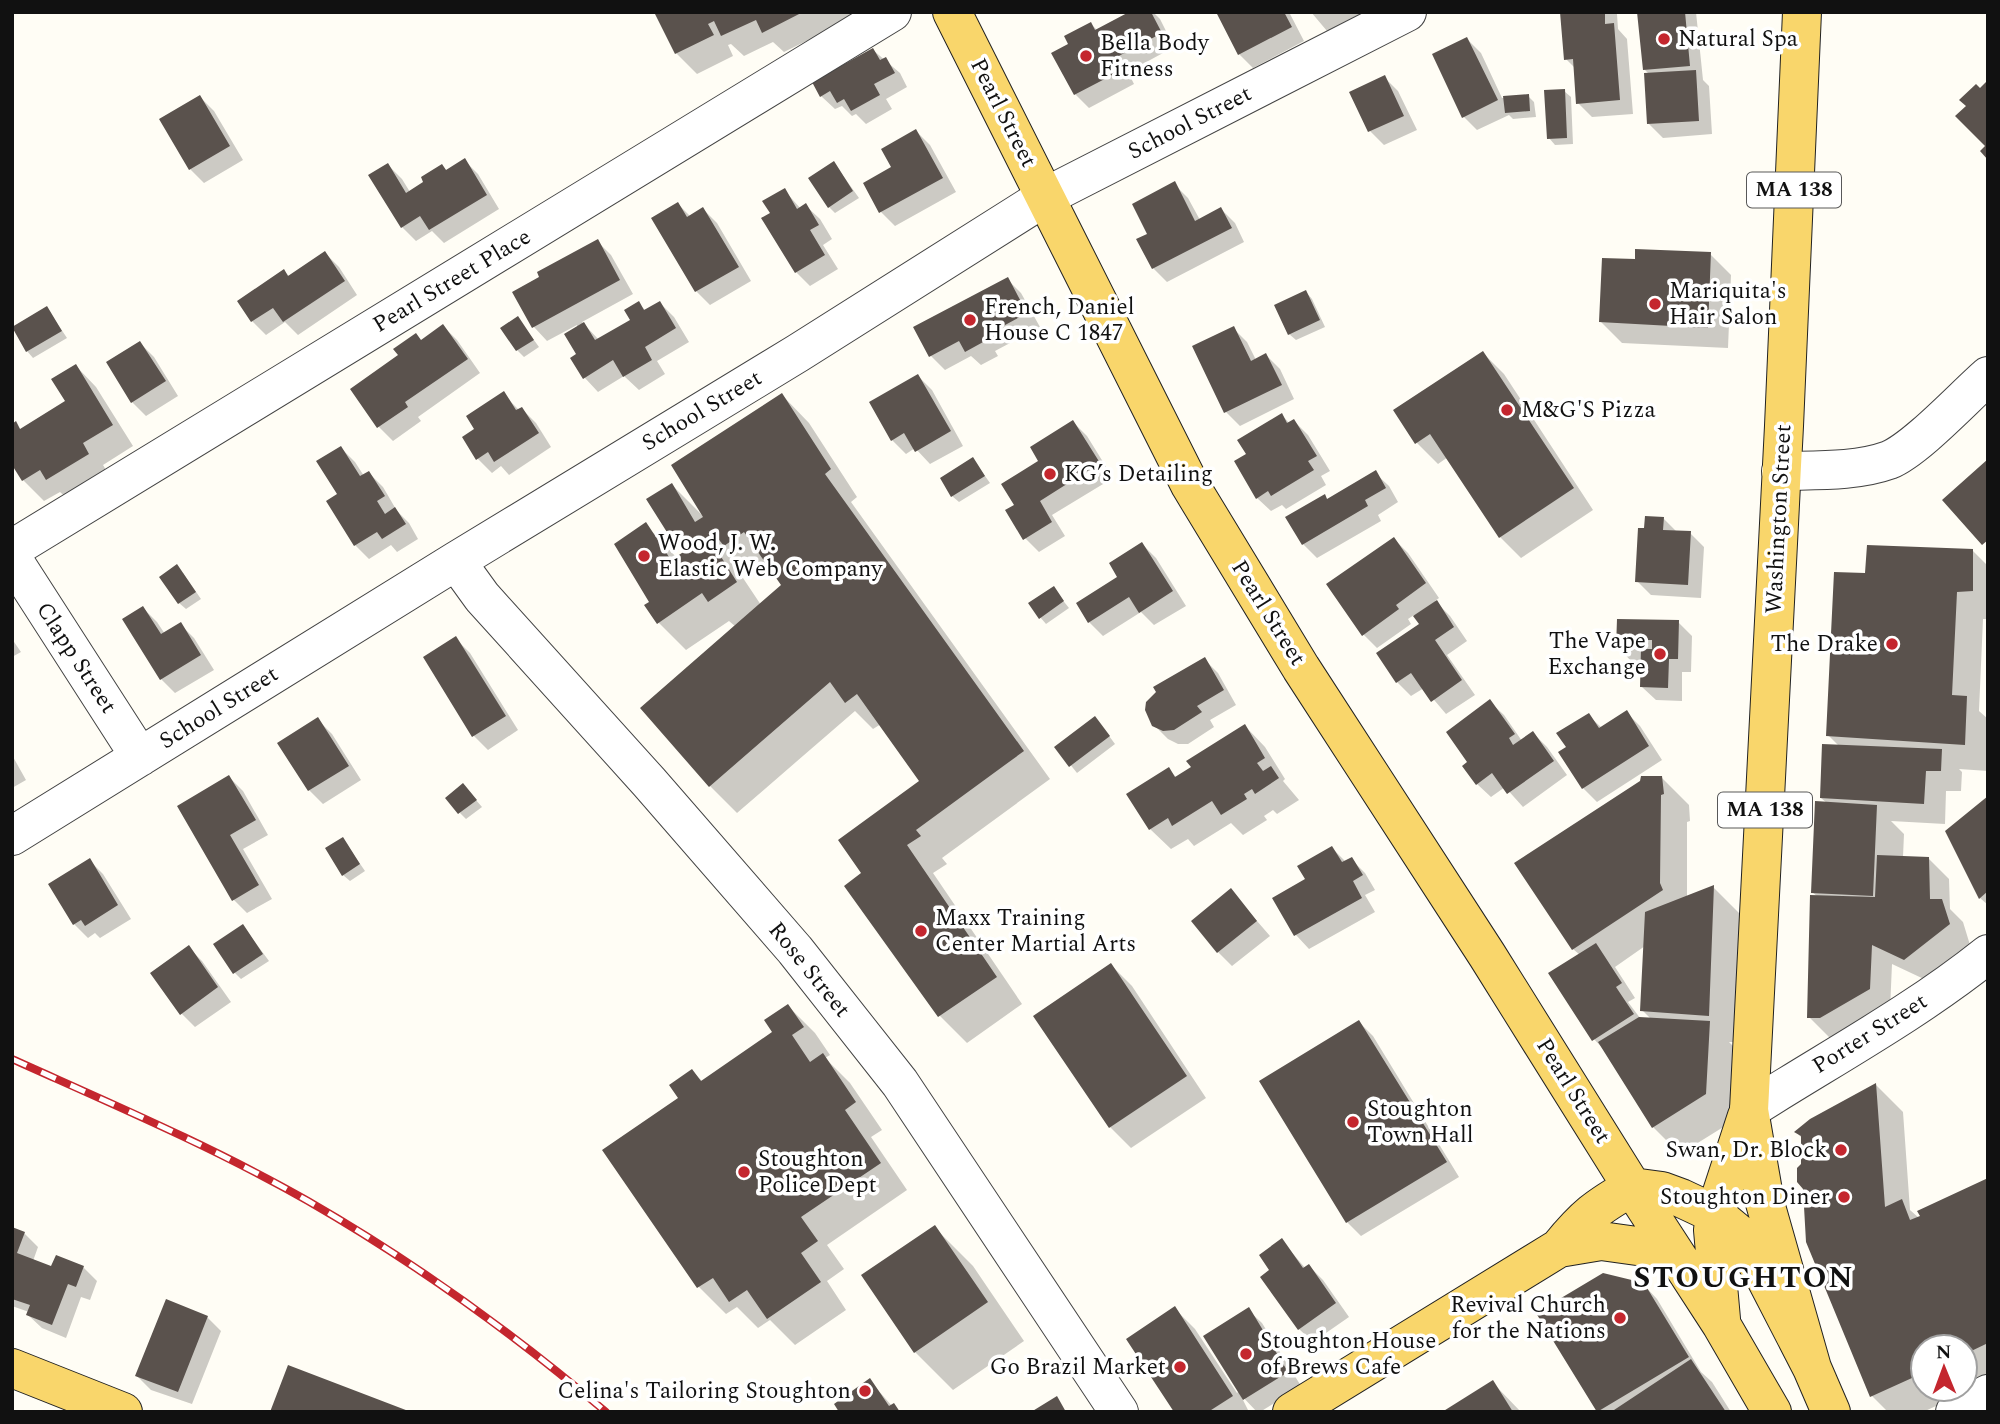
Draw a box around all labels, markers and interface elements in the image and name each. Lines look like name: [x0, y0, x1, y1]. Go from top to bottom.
place label: Natural Spa: [1678, 22, 1798, 57]
place label: Bella Body Fitness: [1100, 26, 1210, 87]
marker: Natural Spa: [1656, 31, 1672, 47]
marker: Bella Body Fitness: [1078, 48, 1094, 64]
street label: Pearl Street: [960, 52, 1046, 174]
street label: School Street: [1122, 77, 1258, 169]
road number: MA 138: [1747, 172, 1841, 208]
street label: Pearl Street Place: [366, 220, 538, 342]
place label: Mariquita's Hair Salon: [1669, 274, 1787, 335]
place label: French, Daniel House C 1847: [984, 290, 1134, 351]
marker: Mariquita's Hair Salon: [1647, 296, 1663, 312]
marker: French, Daniel House C 1847: [962, 312, 978, 328]
street label: School Street: [635, 361, 769, 461]
place label: M&G'S Pizza: [1521, 393, 1656, 428]
marker: M&G'S Pizza: [1499, 402, 1515, 418]
street label: Washington Street: [1757, 423, 1801, 615]
place label: KG’s Detailing: [1064, 457, 1213, 492]
marker: KG’s Detailing: [1042, 466, 1058, 482]
place label: Wood, J. W. Elastic Web Company: [658, 526, 883, 587]
marker: Wood, J. W. Elastic Web Company: [636, 548, 652, 564]
street label: Pearl Street: [1222, 553, 1314, 673]
street label: Clapp Street: [27, 595, 125, 721]
place label: The Vape Exchange: [1548, 624, 1646, 685]
place label: The Drake: [1770, 627, 1878, 662]
marker: The Drake: [1884, 636, 1900, 652]
marker: The Vape Exchange: [1652, 646, 1668, 662]
street label: School Street: [153, 657, 285, 759]
road number: MA 138: [1718, 792, 1812, 828]
place label: Maxx Training Center Martial Arts: [935, 901, 1136, 962]
street label: Rose Street: [759, 914, 859, 1026]
marker: Maxx Training Center Martial Arts: [913, 923, 929, 939]
street label: Porter Street: [1805, 985, 1935, 1083]
street label: Pearl Street: [1527, 1031, 1619, 1151]
place label: Stoughton Town Hall: [1367, 1092, 1474, 1153]
marker: Stoughton Town Hall: [1345, 1114, 1361, 1130]
place label: Swan, Dr. Block: [1666, 1133, 1827, 1168]
place label: Stoughton Police Dept: [758, 1142, 877, 1203]
marker: Swan, Dr. Block: [1833, 1142, 1849, 1158]
marker: Stoughton Police Dept: [736, 1164, 752, 1180]
place label: Stoughton Diner: [1660, 1180, 1830, 1215]
marker: Stoughton Diner: [1836, 1189, 1852, 1205]
district label: STOUGHTON: [1633, 1255, 1855, 1301]
place label: Revival Church for the Nations: [1450, 1288, 1606, 1349]
marker: Revival Church for the Nations: [1612, 1310, 1628, 1326]
place label: Stoughton House of Brews Cafe: [1260, 1324, 1436, 1385]
north arrow: [1909, 1333, 1979, 1403]
text: N: [1936, 1338, 1952, 1367]
marker: Stoughton House of Brews Cafe: [1238, 1346, 1254, 1362]
place label: Go Brazil Market: [990, 1350, 1166, 1385]
marker: Go Brazil Market: [1172, 1359, 1188, 1375]
place label: Celina's Tailoring Stoughton: [558, 1374, 851, 1409]
marker: Celina's Tailoring Stoughton: [857, 1383, 873, 1399]

